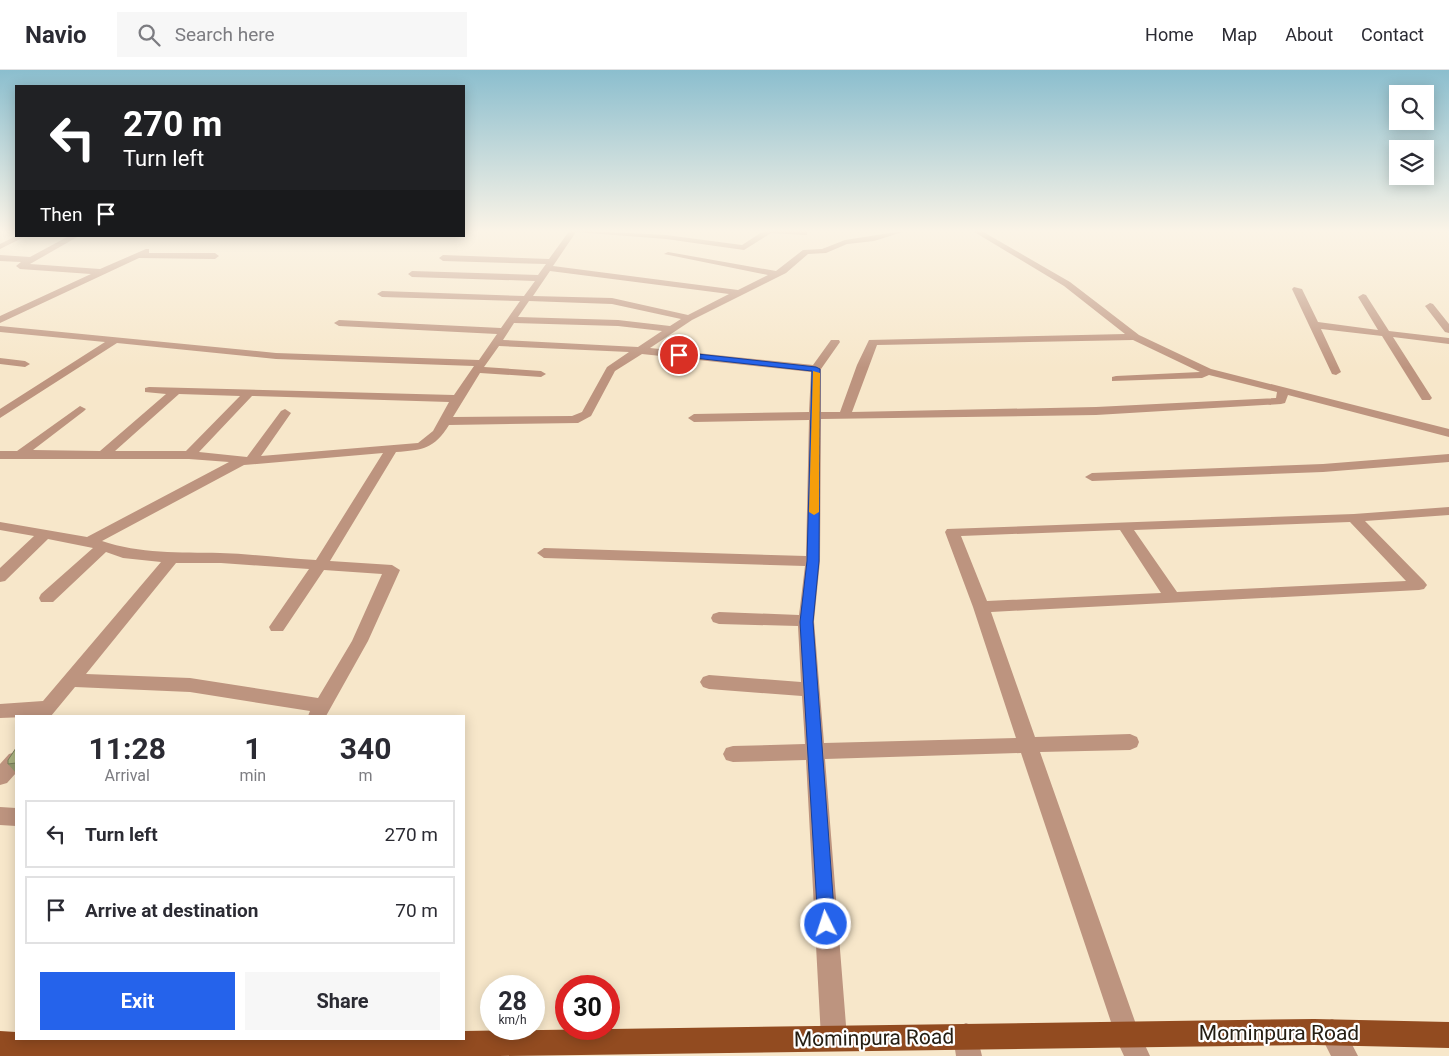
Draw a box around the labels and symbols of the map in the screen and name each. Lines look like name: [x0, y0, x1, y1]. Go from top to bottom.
pin: [658, 334, 700, 376]
position arrow: [799, 897, 851, 949]
speed limit sign: 30: [555, 975, 620, 1040]
street label: Mominpura Road: [1199, 1021, 1359, 1045]
street label: Mominpura Road: [794, 1025, 954, 1051]

